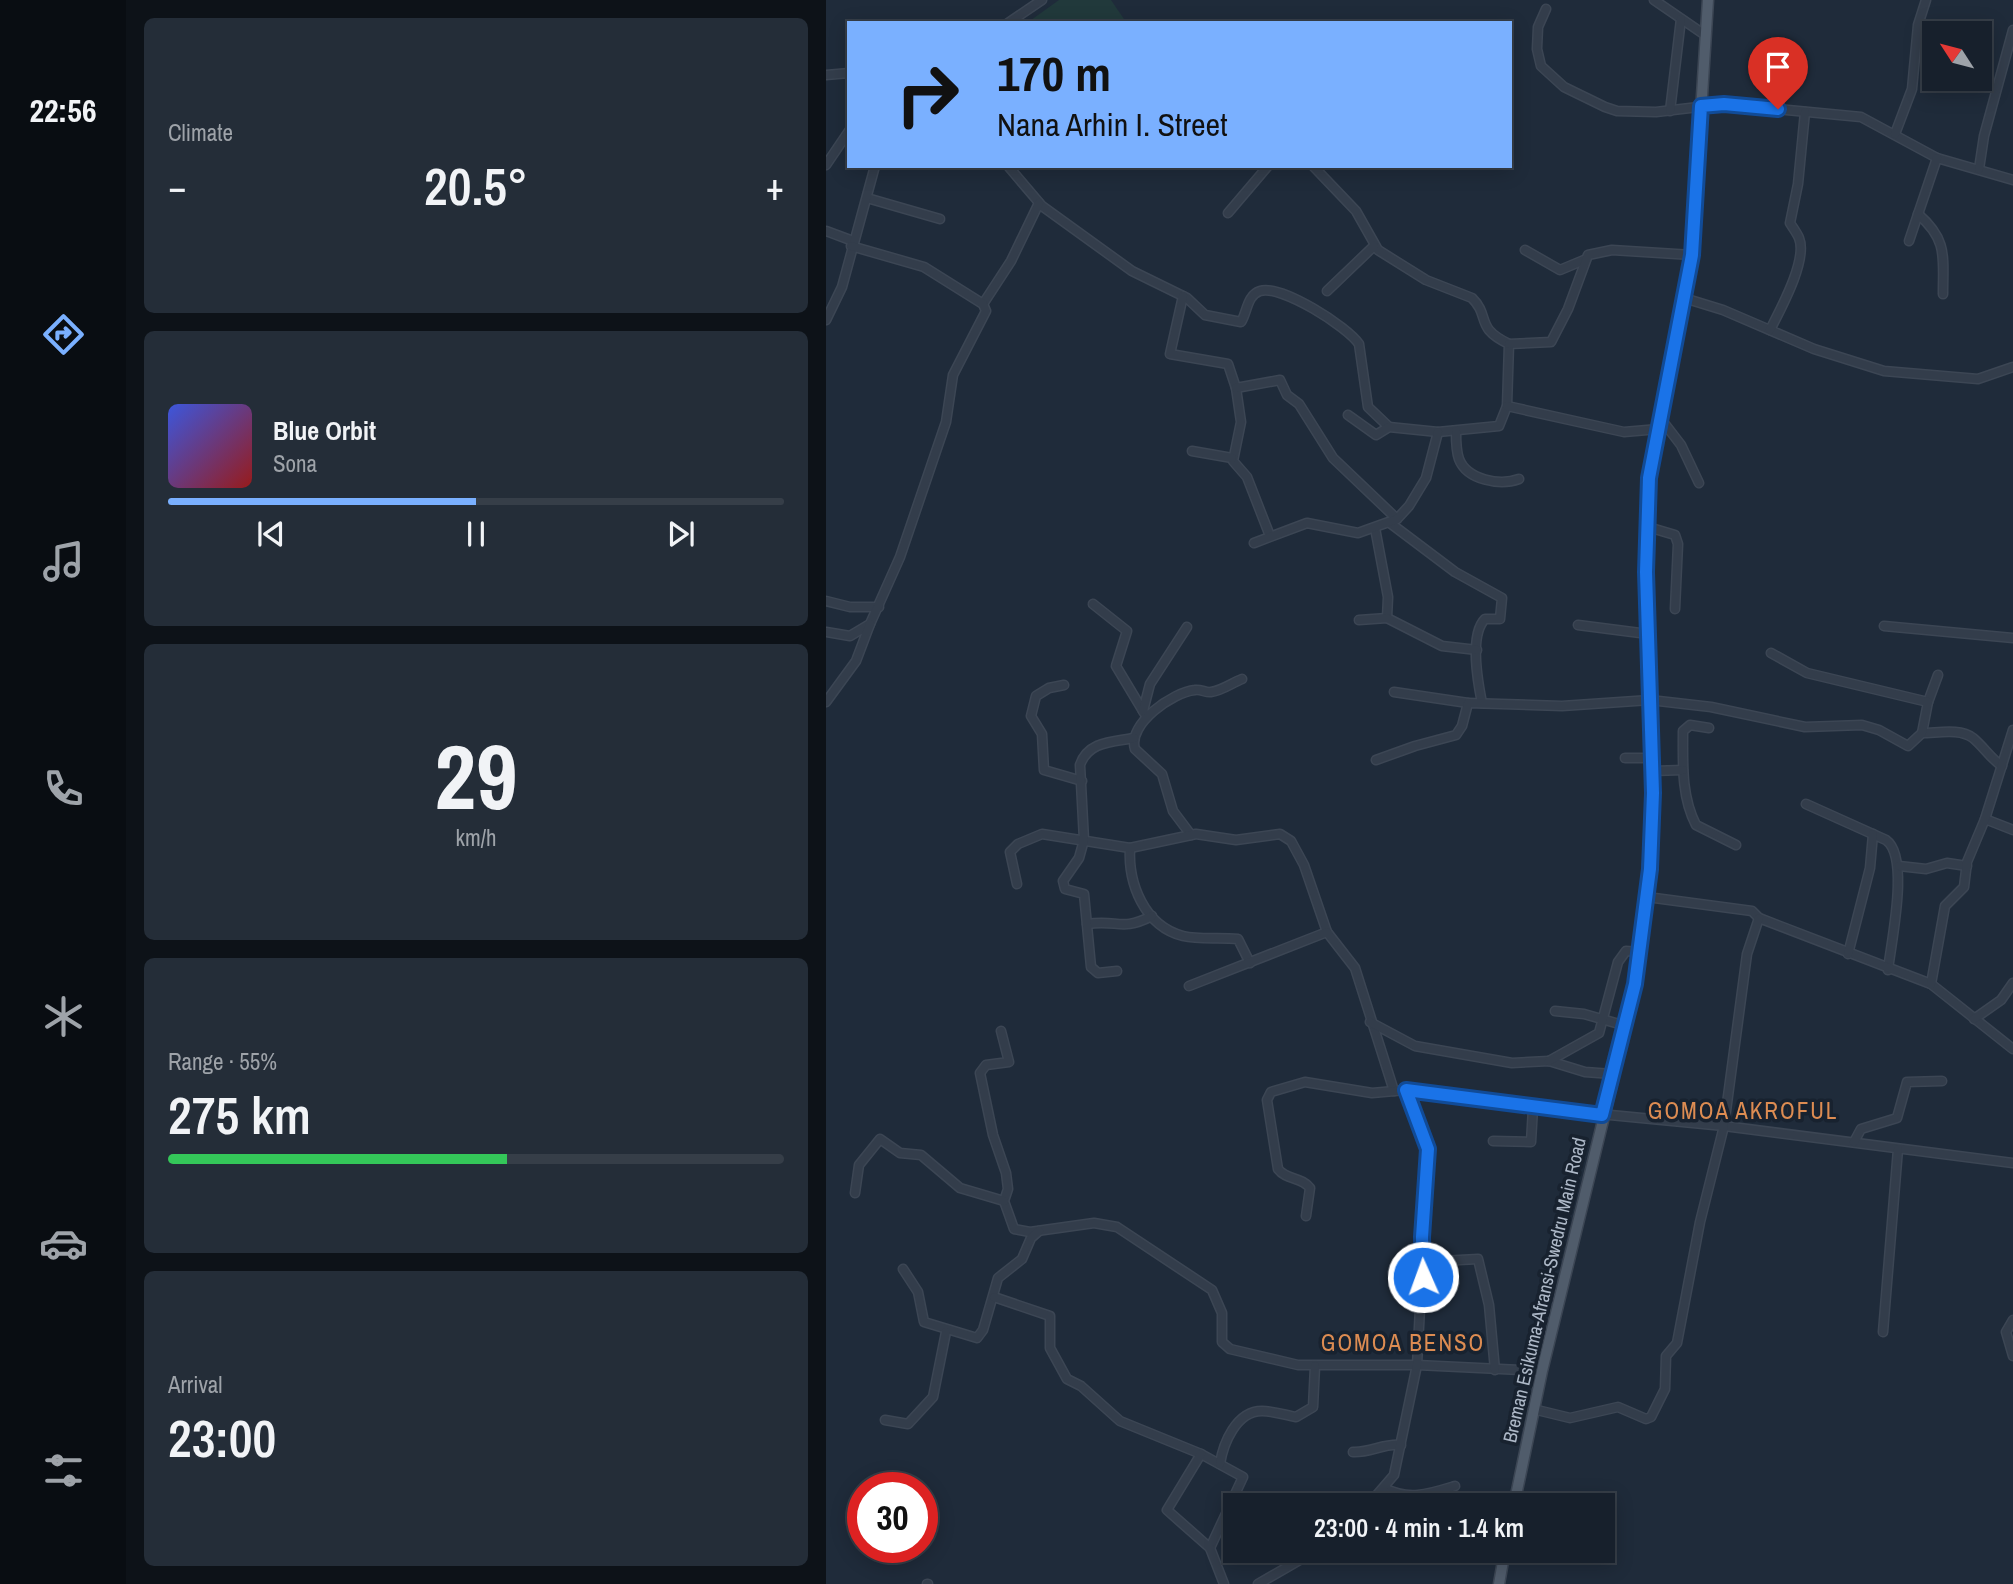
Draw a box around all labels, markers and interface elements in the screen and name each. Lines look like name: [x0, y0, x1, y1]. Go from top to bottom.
north arrow: [1922, 21, 1992, 91]
map controls: [1922, 21, 1992, 91]
pin: [1748, 37, 1808, 109]
text: 170 m: [997, 40, 1111, 106]
icon: arrive: [1759, 48, 1797, 86]
icon: right: [882, 49, 973, 140]
text: 22:56: [29, 89, 97, 132]
text: Nana Arhin I. Street: [997, 103, 1228, 146]
text: Climate: [168, 117, 233, 148]
text: 20.5°: [424, 151, 528, 221]
text: −: [168, 161, 186, 212]
text: +: [766, 161, 784, 212]
icon: directions: [39, 310, 88, 359]
text: Blue Orbit: [273, 413, 376, 448]
text: Sona: [273, 448, 317, 479]
icon: previous: [252, 515, 290, 553]
icon: pause: [457, 515, 495, 553]
icon: next: [662, 515, 700, 553]
icon: music: [39, 537, 88, 586]
text: 29: [435, 715, 518, 837]
icon: phone: [39, 764, 88, 813]
text: km/h: [456, 822, 496, 853]
icon: climate: [39, 992, 88, 1041]
text: Range · 55%: [168, 1046, 277, 1077]
text: 275 km: [168, 1080, 311, 1150]
district label: GOMOA AKROFUL: [1648, 1095, 1838, 1126]
street label: Breman Esikuma-Afransi-Swedru Main Road: [1496, 1135, 1592, 1445]
icon: car: [39, 1219, 88, 1268]
position arrow: [1386, 1240, 1460, 1314]
district label: GOMOA BENSO: [1321, 1327, 1485, 1358]
text: Arrival: [168, 1369, 223, 1400]
text: 23:00: [168, 1403, 276, 1473]
icon: filters: [39, 1446, 88, 1495]
speed limit sign: 30: [847, 1472, 938, 1563]
text: 23:00 · 4 min · 1.4 km: [1314, 1510, 1524, 1545]

